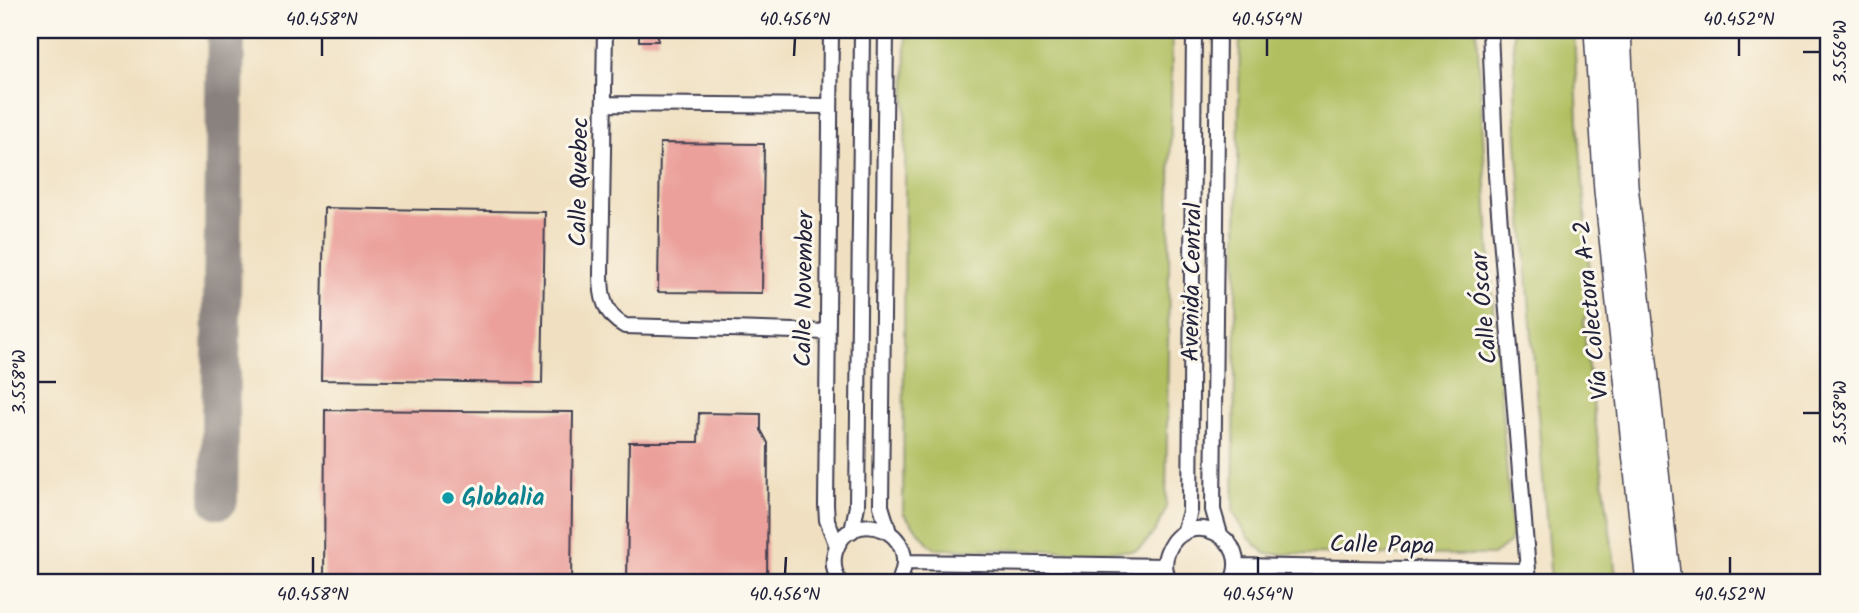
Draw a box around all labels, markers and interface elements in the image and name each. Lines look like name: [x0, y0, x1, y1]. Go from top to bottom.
text: 40.458°N: [286, 6, 358, 35]
text: 40.456°N: [759, 6, 831, 35]
text: 40.454°N: [1232, 6, 1302, 35]
text: 40.452°N: [1703, 6, 1775, 35]
text: 3.556°W: [1827, 20, 1856, 84]
street label: Calle Quebec: [559, 117, 601, 247]
street label: Avenida Central: [1172, 202, 1214, 362]
street label: Calle November: [784, 208, 826, 367]
street label: Vía Colectora A-2: [1563, 218, 1621, 402]
street label: Calle Óscar: [1460, 248, 1509, 366]
text: 3.558°W: [6, 350, 35, 414]
text: 3.558°W: [1827, 381, 1856, 445]
place label: Globalia: [462, 479, 544, 518]
marker: Globalia: [440, 490, 456, 506]
street label: Calle Papa: [1329, 526, 1435, 566]
text: 40.458°N: [277, 581, 349, 610]
text: 40.456°N: [749, 581, 821, 610]
text: 40.454°N: [1223, 581, 1293, 610]
text: 40.452°N: [1694, 581, 1766, 610]

